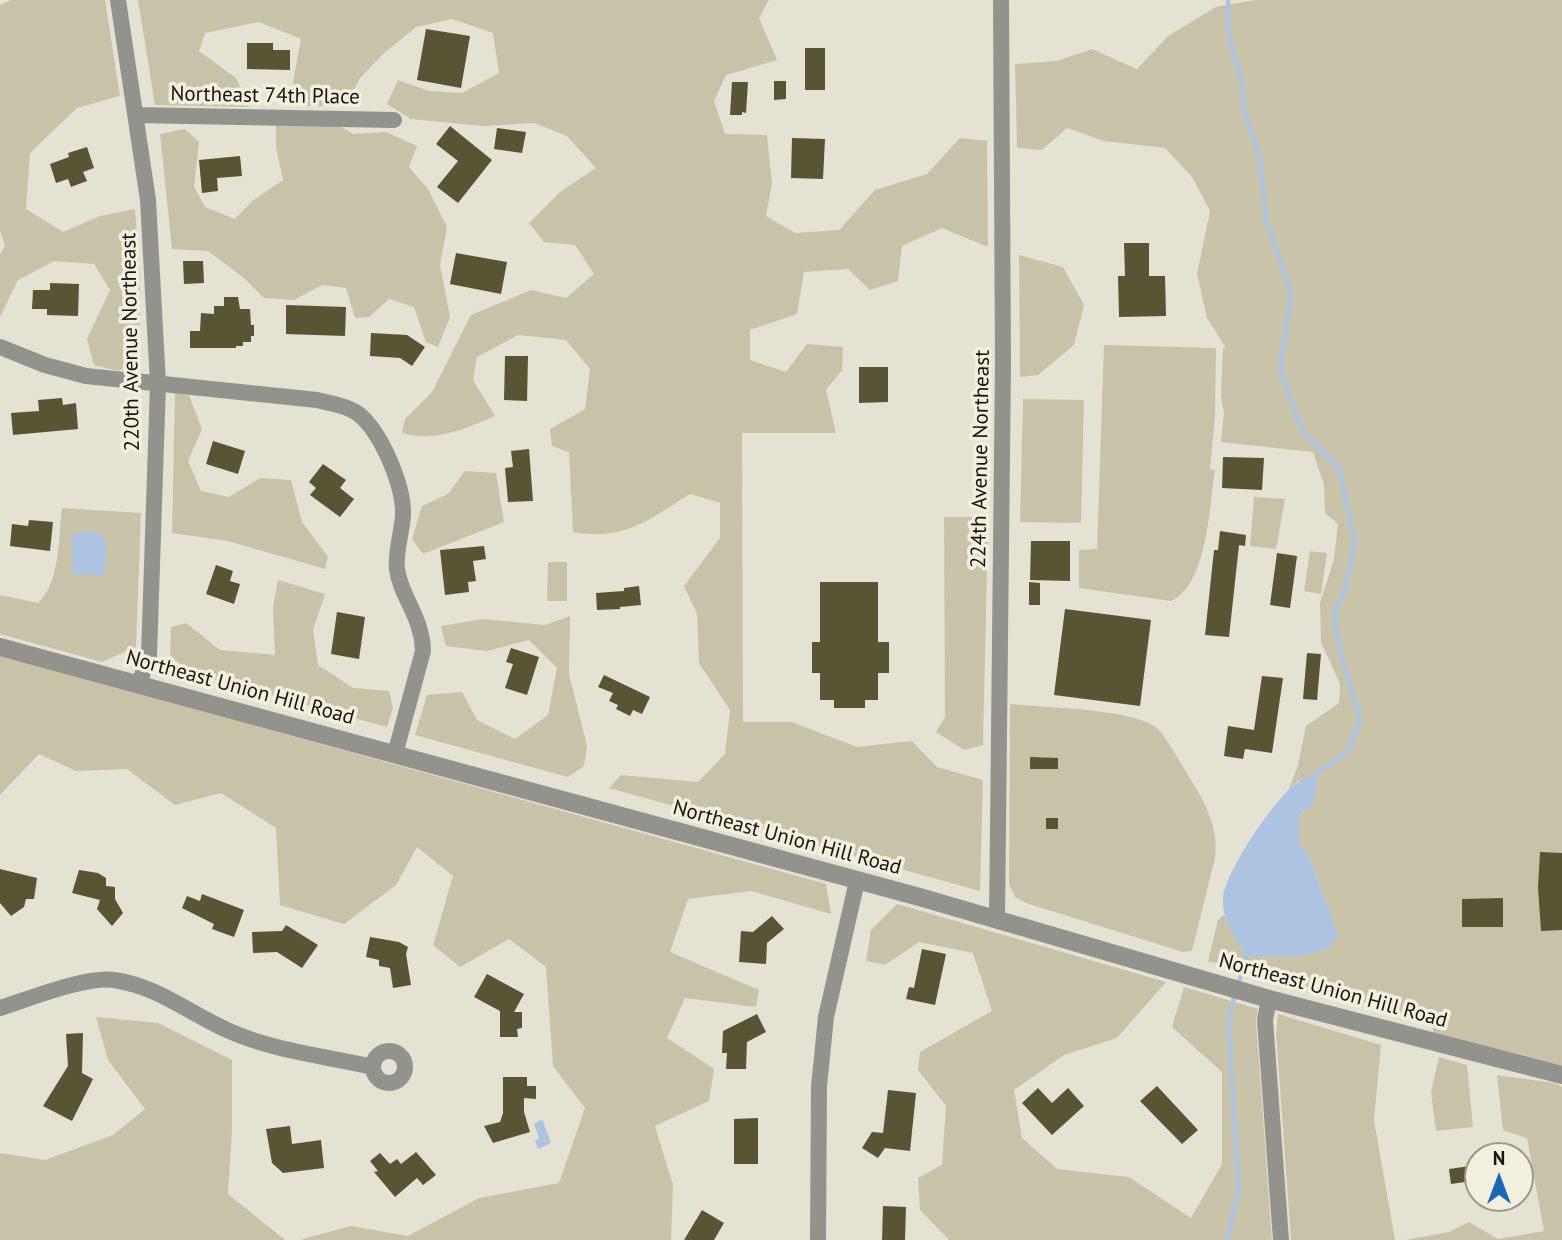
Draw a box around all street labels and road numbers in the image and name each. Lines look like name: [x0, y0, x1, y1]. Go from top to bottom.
street label: Northeast 74th Place: [170, 82, 360, 110]
street label: 220th Avenue Northeast: [116, 233, 146, 451]
street label: 224th Avenue Northeast: [966, 350, 996, 568]
street label: Northeast Union Hill Road: [123, 645, 357, 731]
street label: Northeast Union Hill Road: [670, 795, 904, 881]
street label: Northeast Union Hill Road: [1216, 948, 1450, 1034]

